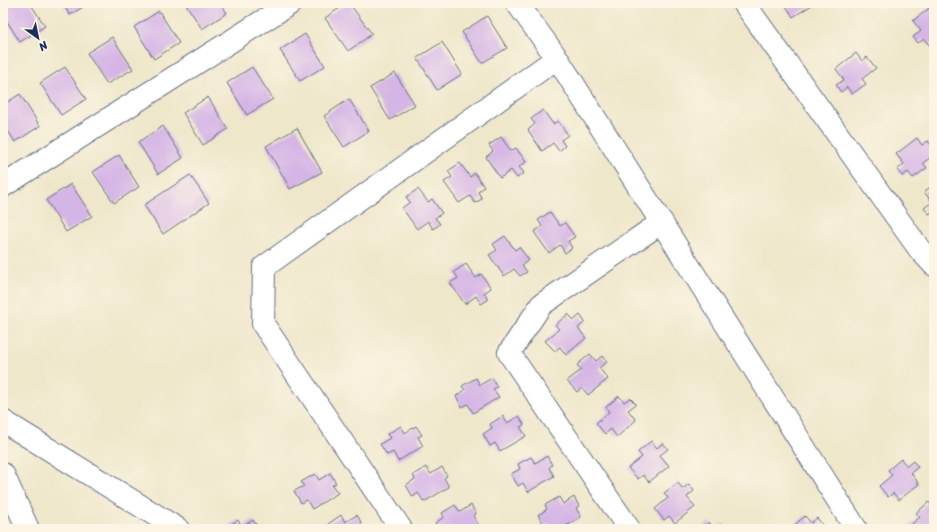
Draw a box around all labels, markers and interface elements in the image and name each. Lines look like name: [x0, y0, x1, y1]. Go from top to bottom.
north arrow: [18, 18, 58, 58]
text: N: [34, 35, 52, 56]

